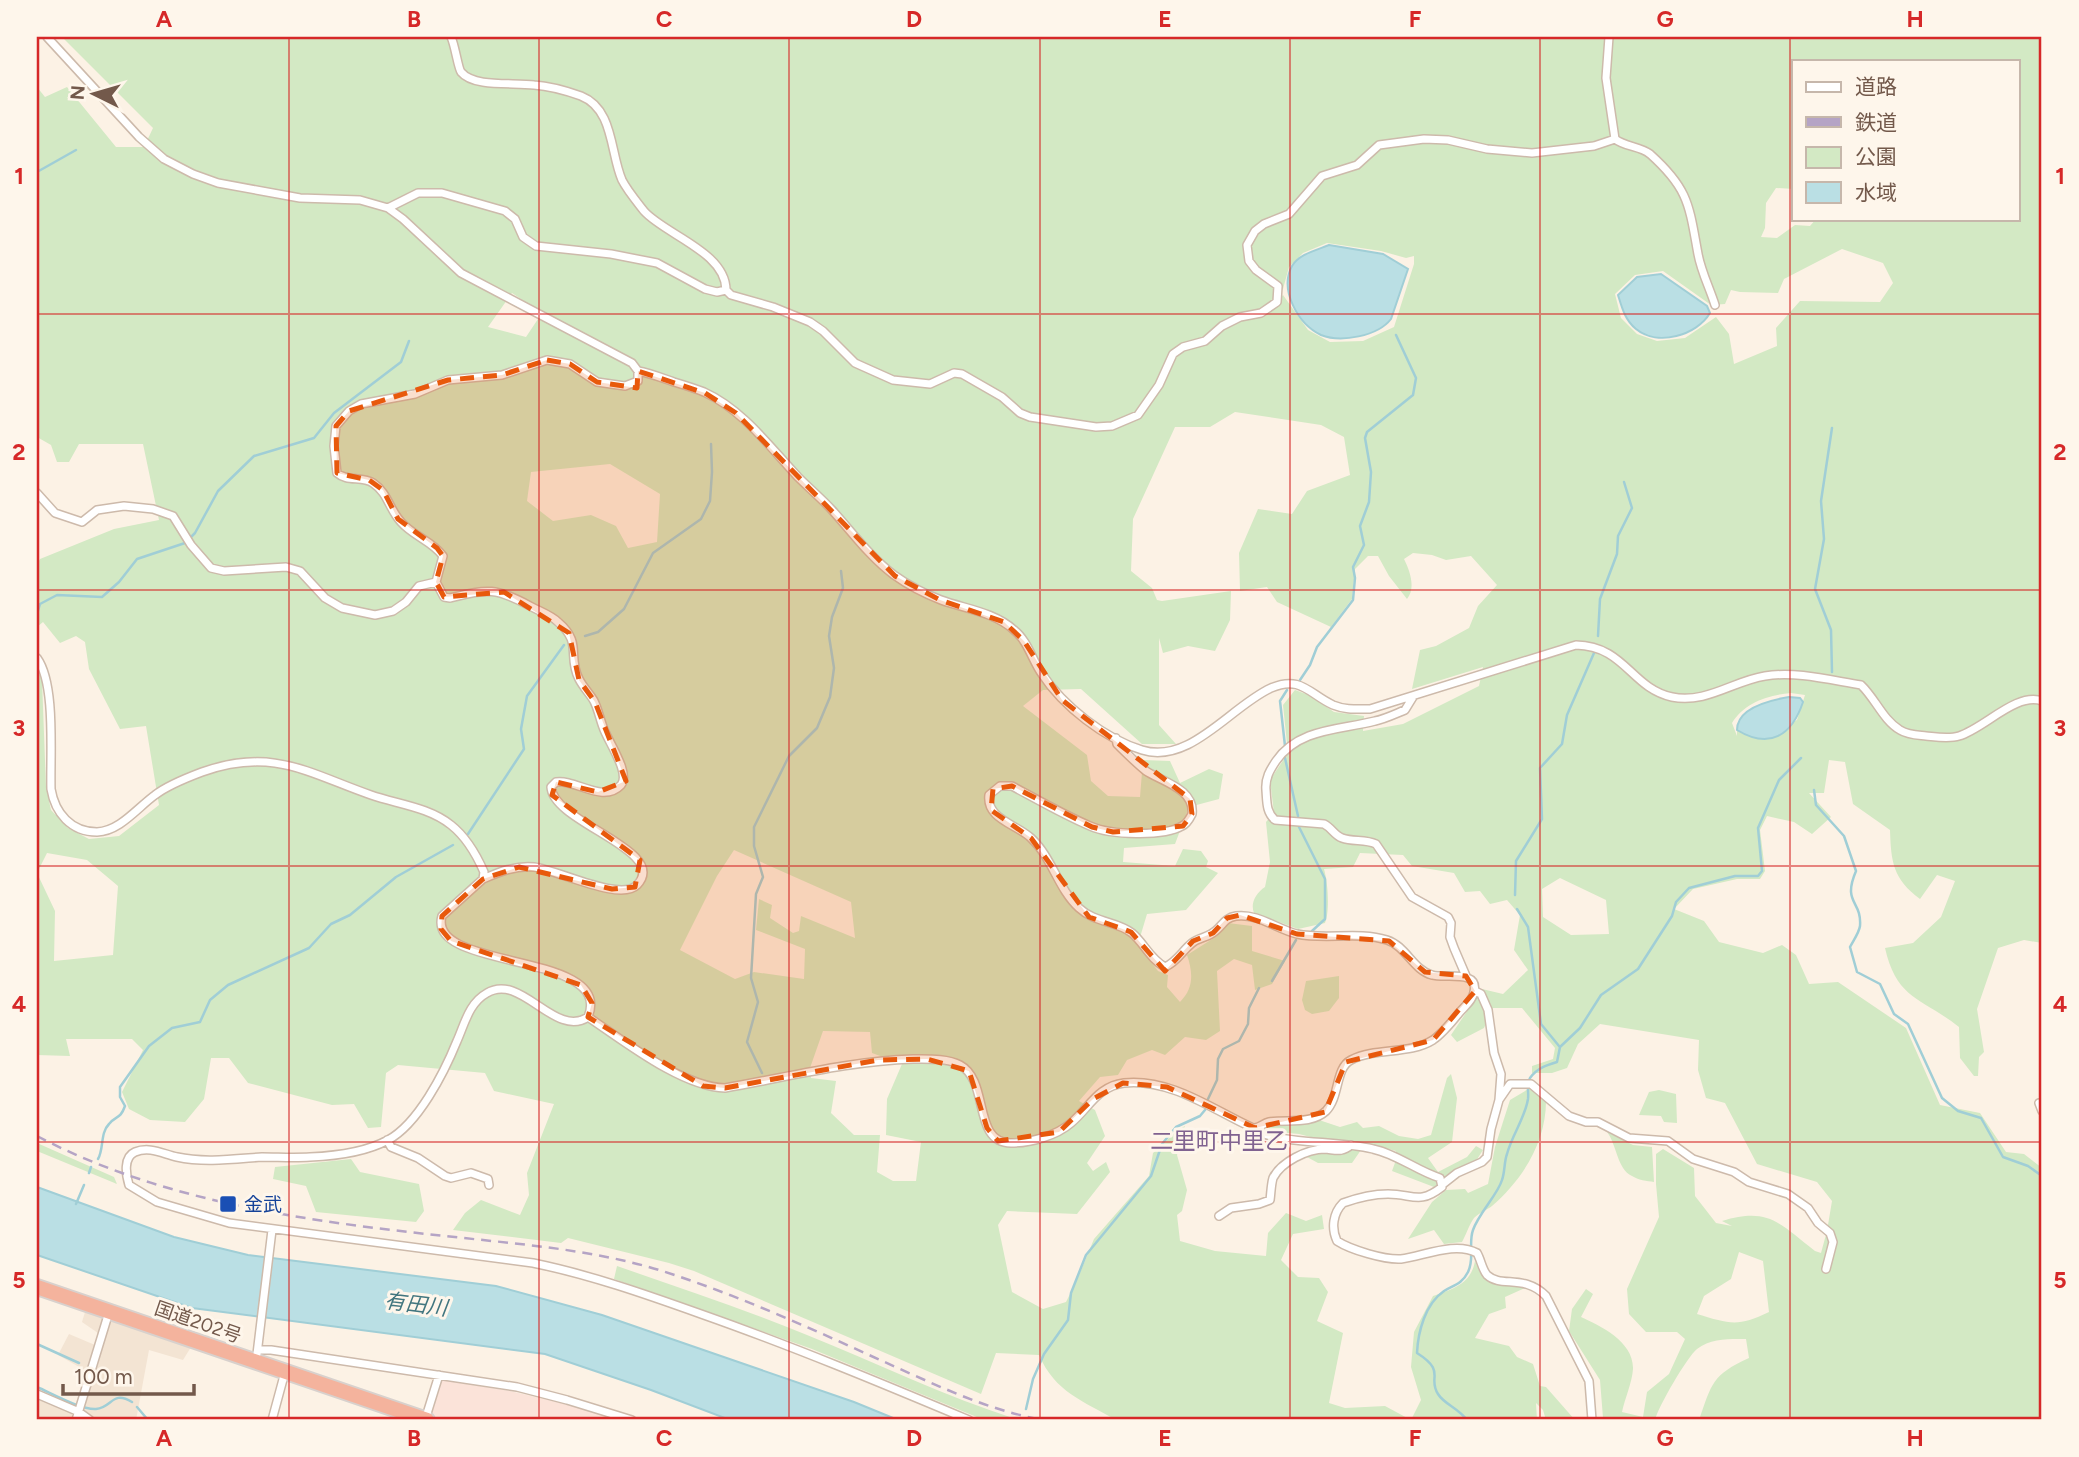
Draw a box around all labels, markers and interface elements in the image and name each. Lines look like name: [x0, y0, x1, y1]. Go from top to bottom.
text: A: [156, 5, 173, 33]
text: B: [407, 5, 421, 33]
text: C: [656, 5, 673, 33]
text: D: [906, 5, 922, 33]
text: E: [1158, 5, 1172, 33]
text: F: [1409, 5, 1422, 33]
text: G: [1656, 5, 1674, 33]
text: H: [1906, 5, 1924, 33]
north arrow: [60, 60, 130, 130]
legend: [1792, 60, 2020, 220]
text: 道路: [1855, 74, 1897, 99]
text: N: [65, 84, 90, 101]
text: 鉄道: [1855, 110, 1897, 135]
text: 公園: [1855, 144, 1897, 169]
text: 1: [14, 162, 24, 190]
text: 1: [2055, 162, 2065, 190]
text: 水域: [1855, 180, 1897, 205]
text: 2: [12, 438, 26, 466]
text: 2: [2053, 438, 2067, 466]
text: 3: [13, 714, 25, 742]
text: 3: [2054, 714, 2066, 742]
text: 4: [12, 990, 26, 1018]
text: 4: [2053, 990, 2067, 1018]
district label: 二里町中里乙: [1150, 1127, 1288, 1155]
place label: 金武: [244, 1193, 282, 1216]
marker: 金武: [218, 1194, 238, 1214]
text: 5: [12, 1266, 26, 1294]
text: 5: [2053, 1266, 2067, 1294]
water label: 有田川: [383, 1288, 451, 1320]
street label: 国道202号: [152, 1296, 244, 1348]
scale bar: [63, 1352, 194, 1396]
text: 100 m: [74, 1364, 133, 1389]
text: A: [156, 1424, 173, 1452]
text: B: [407, 1424, 421, 1452]
text: C: [656, 1424, 673, 1452]
text: D: [906, 1424, 922, 1452]
text: E: [1158, 1424, 1172, 1452]
text: F: [1409, 1424, 1422, 1452]
text: G: [1656, 1424, 1674, 1452]
text: H: [1906, 1424, 1924, 1452]

